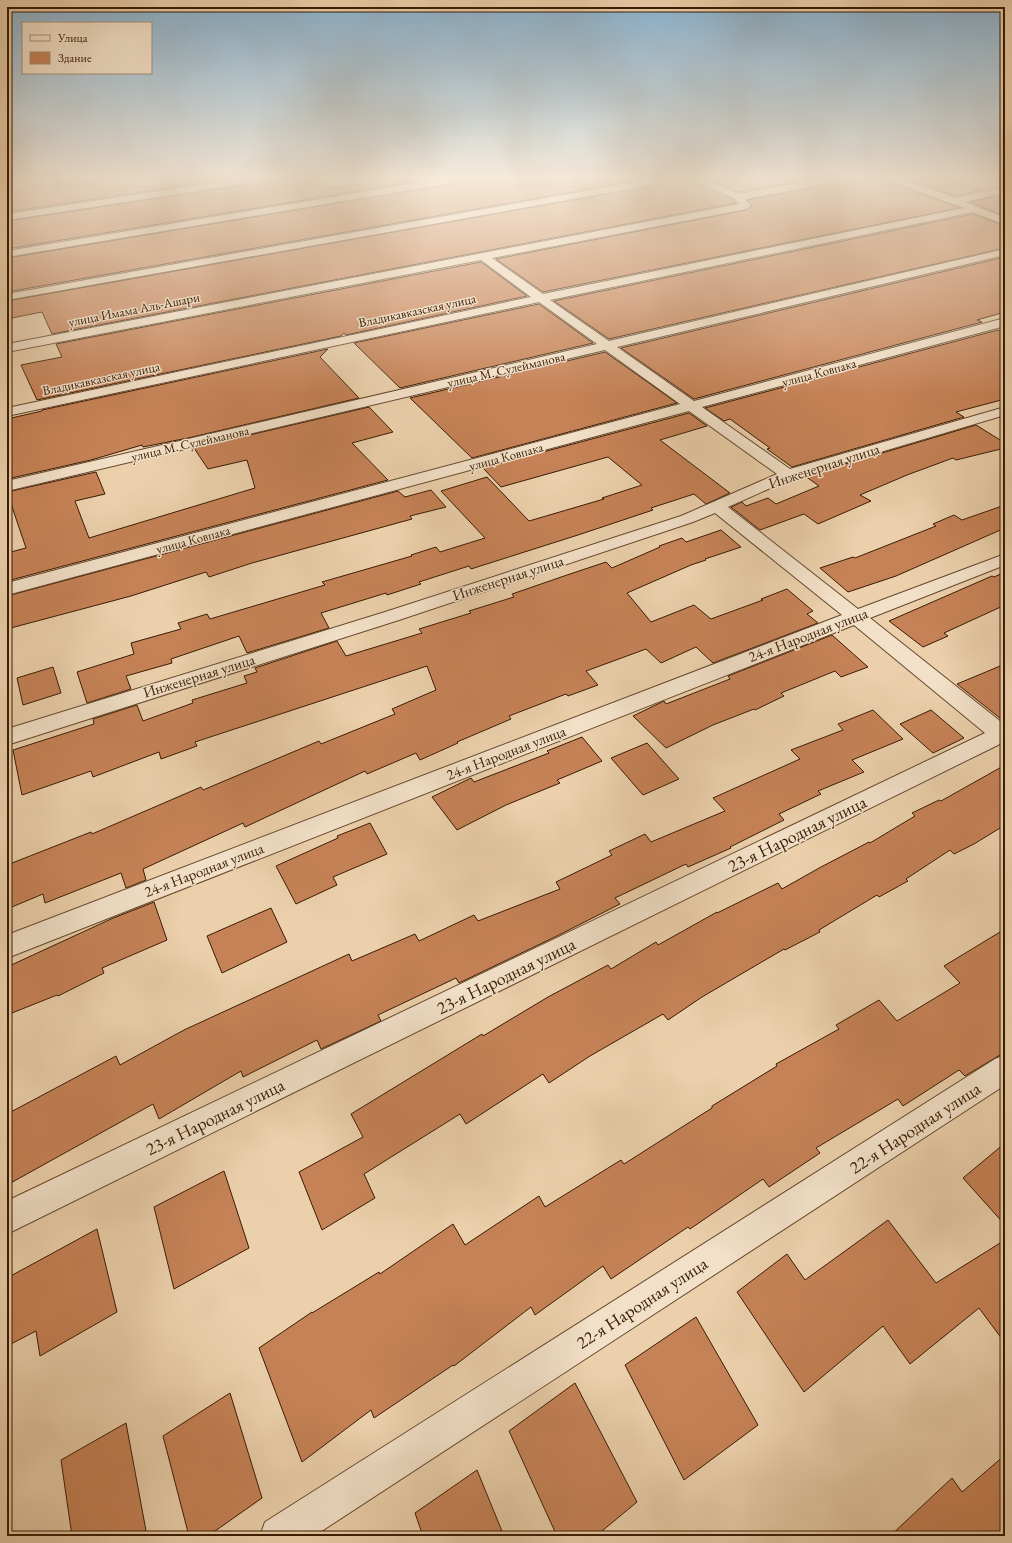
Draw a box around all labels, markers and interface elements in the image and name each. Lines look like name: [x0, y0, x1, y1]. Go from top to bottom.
legend: [22, 22, 152, 74]
text: Улица: [57, 30, 88, 46]
text: Здание: [58, 50, 92, 66]
street label: улица Имама Аль-Ашари: [67, 288, 201, 331]
street label: Владикавказская улица: [357, 290, 478, 331]
street label: улица М. Сулейманова: [446, 347, 567, 391]
street label: улица Ковпака: [780, 354, 859, 391]
street label: Владикавказская улица: [41, 358, 162, 399]
street label: улица М. Сулейманова: [130, 421, 251, 465]
street label: улица Ковпака: [467, 438, 546, 475]
street label: Инженерная улица: [766, 439, 882, 492]
street label: улица Ковпака: [154, 521, 233, 558]
street label: Инженерная улица: [450, 551, 566, 604]
street label: 24-я Народная улица: [745, 603, 870, 666]
street label: Инженерная улица: [141, 649, 257, 702]
street label: 24-я Народная улица: [443, 721, 568, 784]
street label: 23-я Народная улица: [723, 790, 871, 877]
street label: 24-я Народная улица: [141, 838, 266, 901]
street label: 23-я Народная улица: [432, 932, 580, 1019]
street label: 23-я Народная улица: [141, 1073, 289, 1160]
street label: 22-я Народная улица: [845, 1076, 985, 1179]
street label: 22-я Народная улица: [572, 1251, 712, 1354]

